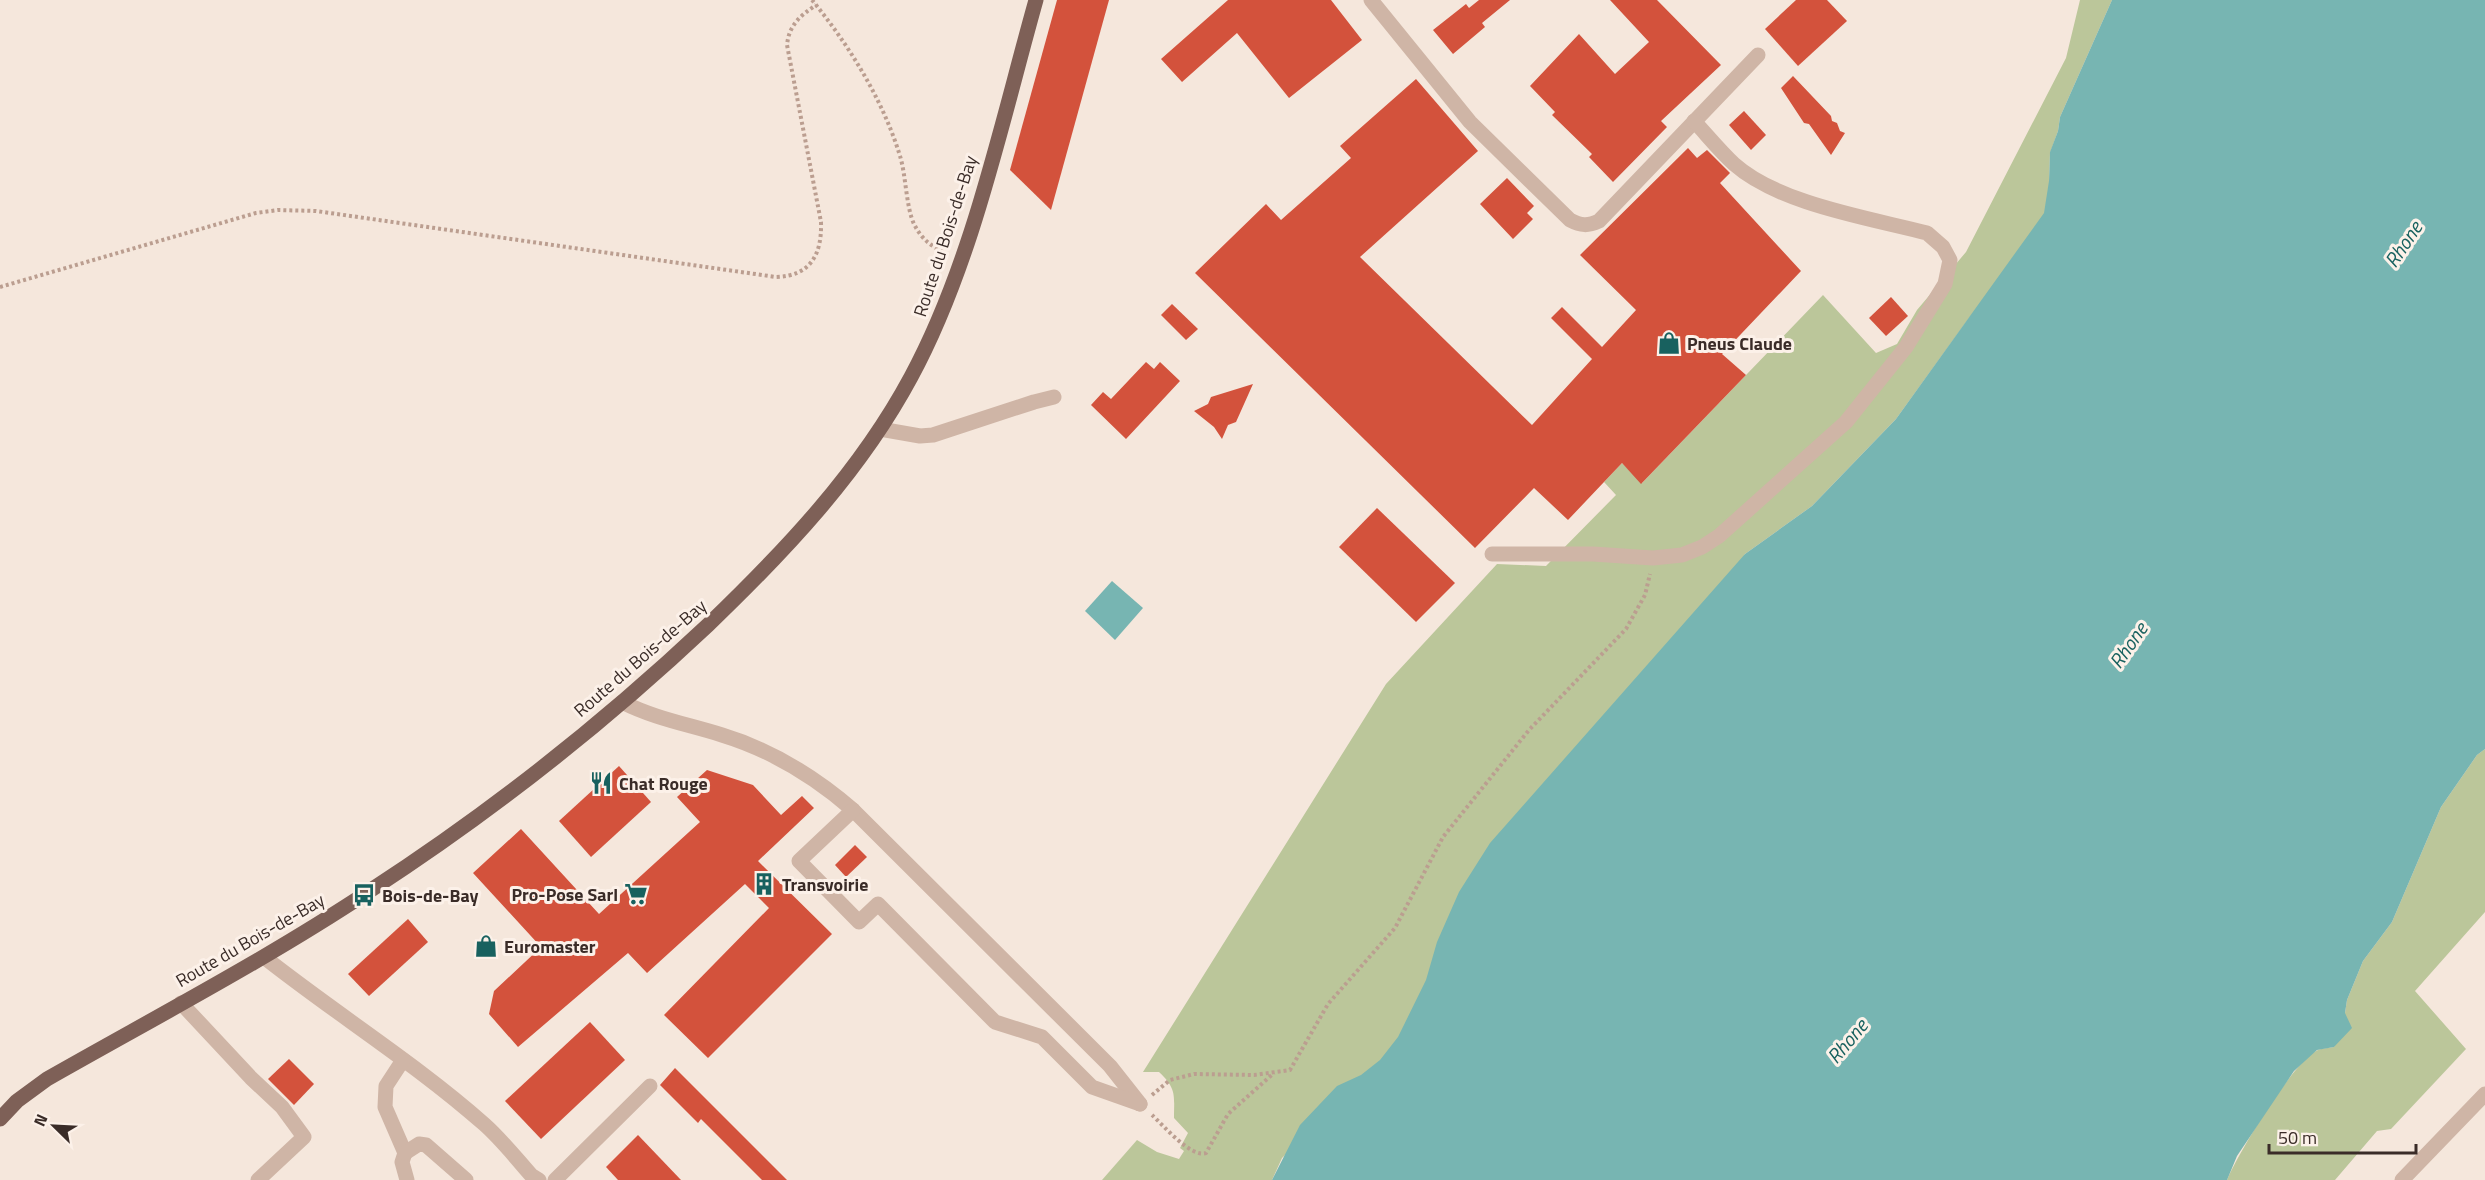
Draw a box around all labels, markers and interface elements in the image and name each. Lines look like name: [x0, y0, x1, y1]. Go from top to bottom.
street label: Route du Bois-de-Bay: [906, 152, 984, 320]
water label: Rhone: [2376, 213, 2431, 274]
shop icon: Pneus Claude: [1656, 330, 1682, 356]
place label: Pneus Claude: [1687, 330, 1792, 357]
street label: Route du Bois-de-Bay: [568, 592, 713, 723]
water label: Rhone: [2101, 614, 2156, 675]
restaurant icon: Chat Rouge: [588, 770, 614, 796]
place label: Chat Rouge: [619, 770, 708, 797]
building icon: Transvoirie: [751, 871, 777, 897]
place label: Transvoirie: [782, 871, 868, 898]
place label: Pro-Pose Sarl: [511, 881, 618, 908]
supermarket icon: Pro-Pose Sarl: [623, 881, 649, 907]
bus stop icon: Bois-de-Bay: [351, 882, 377, 908]
place label: Bois-de-Bay: [382, 882, 478, 909]
street label: Route du Bois-de-Bay: [170, 886, 330, 994]
shop icon: Euromaster: [473, 933, 499, 959]
place label: Euromaster: [504, 933, 596, 960]
water label: Rhone: [1819, 1010, 1876, 1070]
north arrow: [24, 1096, 84, 1156]
text: N: [27, 1110, 54, 1130]
scale bar: [2269, 1117, 2416, 1155]
text: 50 m: [2278, 1124, 2317, 1151]

